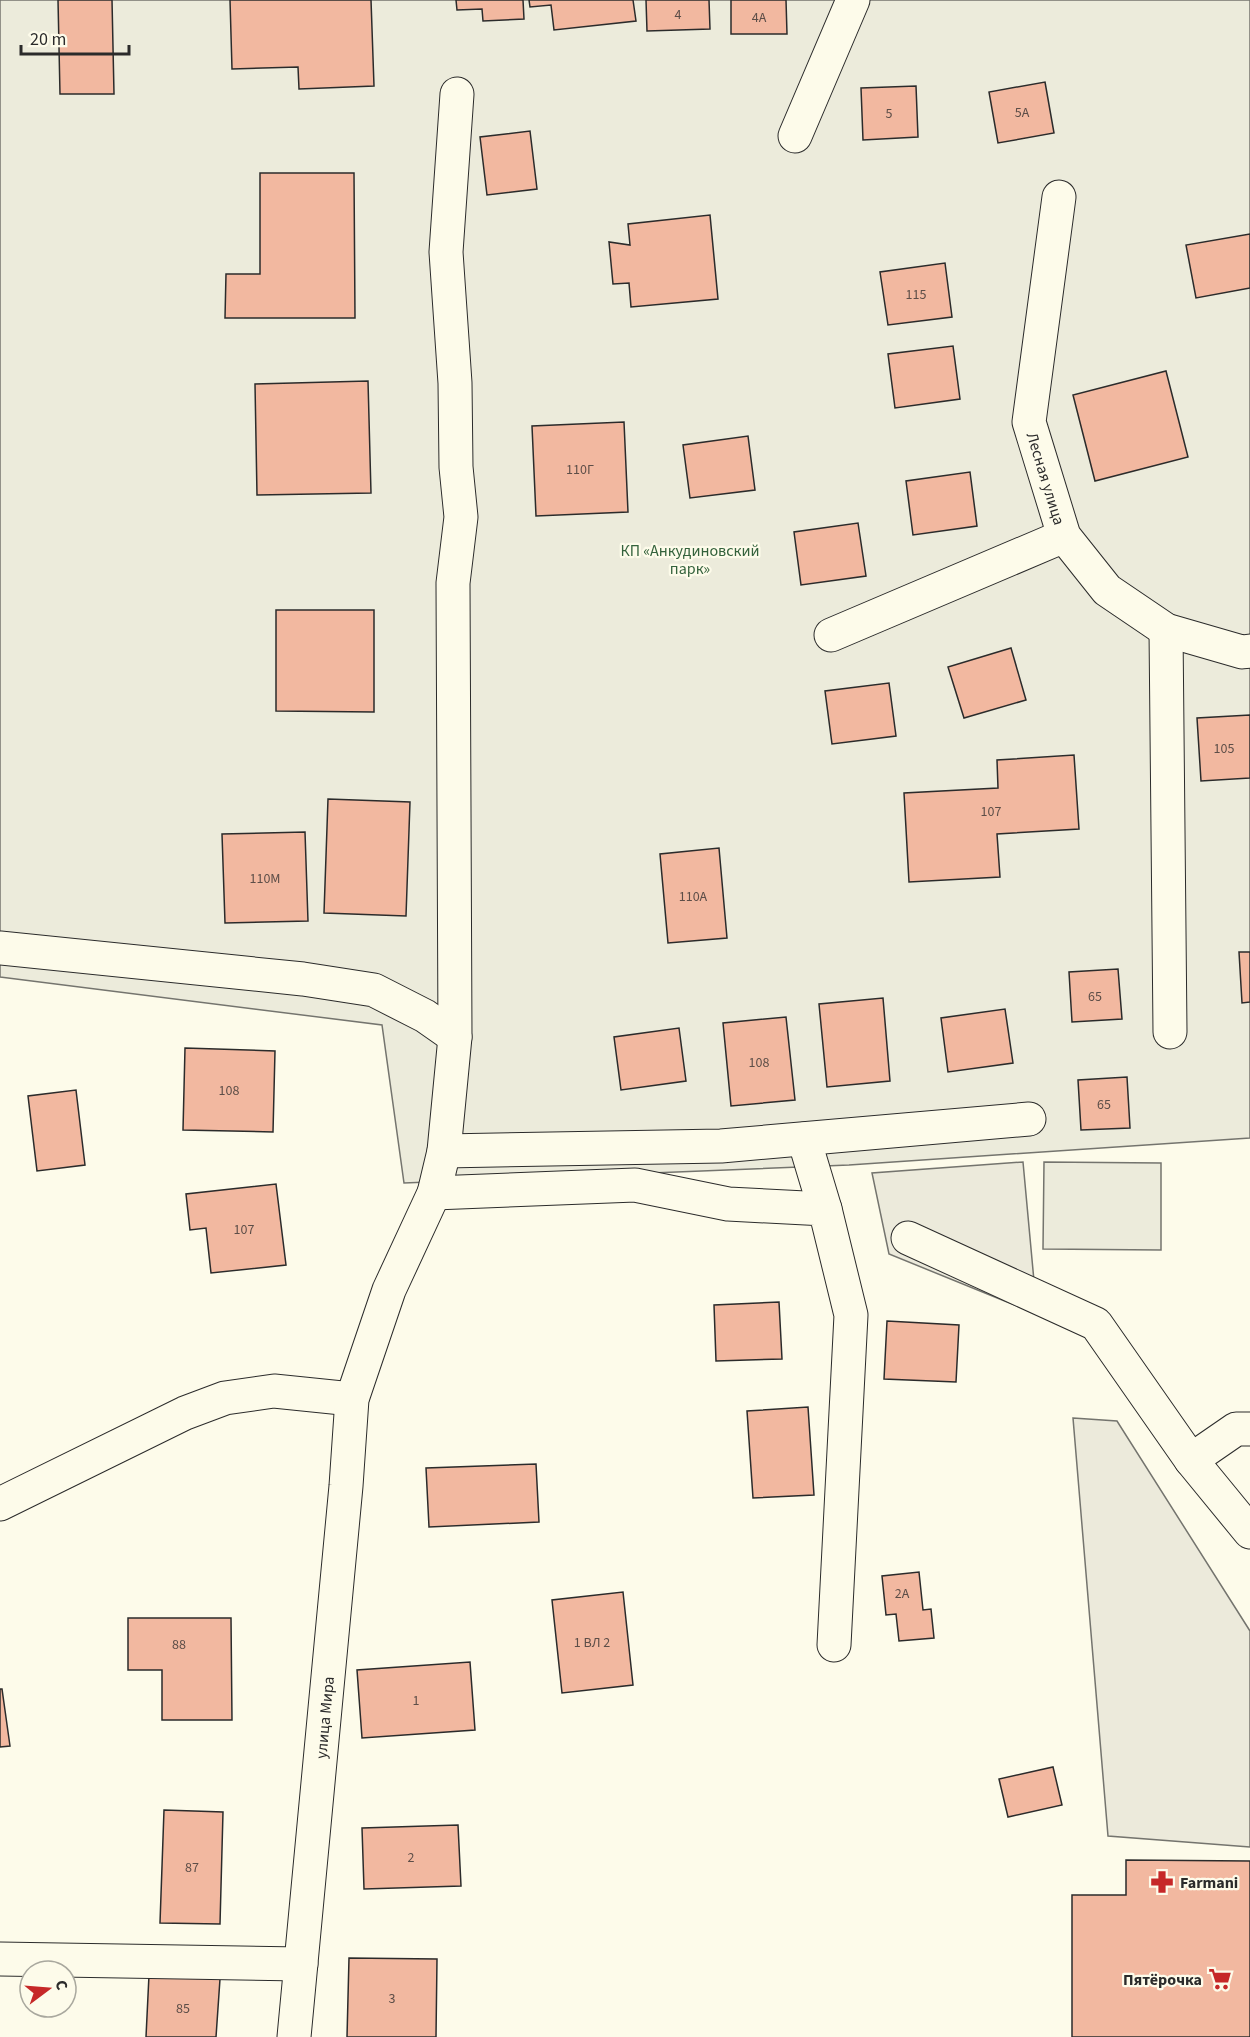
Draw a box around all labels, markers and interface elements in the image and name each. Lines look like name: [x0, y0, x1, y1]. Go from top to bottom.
house number: 4: [675, 5, 682, 25]
house number: 4А: [752, 8, 767, 28]
scale bar: [21, 18, 129, 56]
text: 20 m: [30, 27, 66, 52]
house number: 5А: [1015, 103, 1030, 123]
house number: 5: [886, 104, 893, 124]
house number: 115: [906, 285, 926, 305]
street label: Лесная улица: [1021, 430, 1070, 528]
house number: 110Г: [566, 460, 594, 480]
park label: КП «Анкудиновский парк»: [620, 540, 760, 580]
house number: 105: [1214, 739, 1234, 759]
house number: 107: [981, 802, 1001, 822]
house number: 110М: [249, 869, 281, 889]
house number: 110А: [679, 887, 708, 907]
house number: 65: [1088, 987, 1102, 1007]
house number: 108: [749, 1053, 769, 1073]
house number: 108: [219, 1081, 239, 1101]
house number: 65: [1097, 1095, 1111, 1115]
house number: 107: [234, 1220, 254, 1240]
house number: 2А: [895, 1584, 910, 1604]
house number: 1 ВЛ 2: [574, 1633, 610, 1653]
house number: 88: [172, 1635, 186, 1655]
street label: улица Мира: [310, 1675, 340, 1760]
house number: 1: [413, 1691, 420, 1711]
house number: 2: [408, 1848, 415, 1868]
house number: 87: [185, 1858, 199, 1878]
pharmacy icon: Farmani: [1149, 1869, 1175, 1895]
place label: Farmani: [1180, 1872, 1238, 1894]
north arrow: [18, 1959, 78, 2019]
supermarket icon: Пятёрочка: [1207, 1966, 1233, 1992]
place label: Пятёрочка: [1123, 1969, 1202, 1991]
text: С: [50, 1978, 73, 1993]
house number: 3: [389, 1989, 396, 2009]
house number: 85: [176, 1999, 190, 2019]

